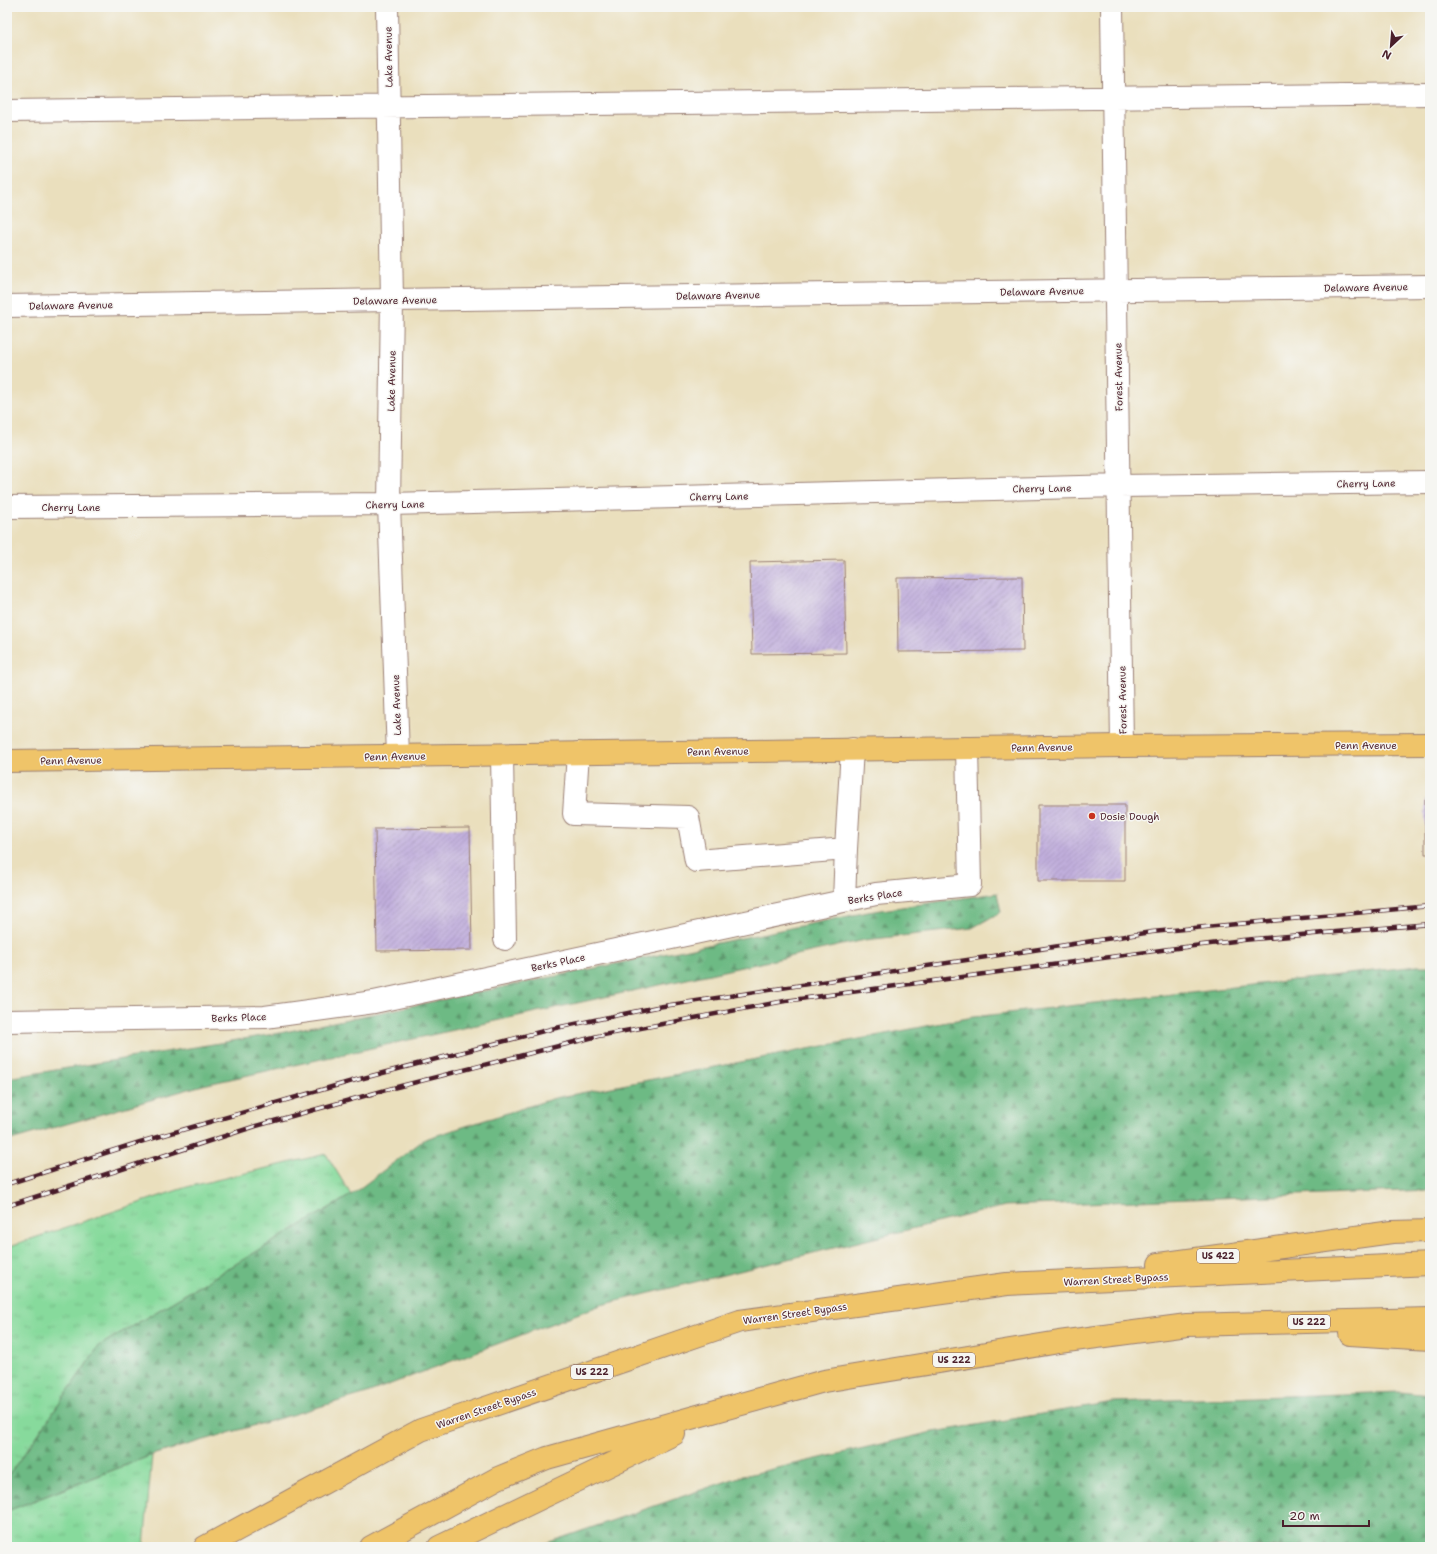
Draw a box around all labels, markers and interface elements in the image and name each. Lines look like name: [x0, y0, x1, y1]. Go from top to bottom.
street label: Lake Avenue: [381, 26, 396, 88]
north arrow: [1371, 26, 1411, 66]
text: N: [1379, 46, 1394, 63]
street label: Delaware Avenue: [1324, 280, 1408, 295]
street label: Delaware Avenue: [1000, 284, 1084, 299]
street label: Delaware Avenue: [676, 288, 760, 303]
street label: Delaware Avenue: [353, 293, 437, 308]
street label: Delaware Avenue: [29, 298, 113, 313]
street label: Forest Avenue: [1111, 342, 1126, 411]
street label: Lake Avenue: [384, 350, 399, 412]
street label: Cherry Lane: [1336, 476, 1396, 491]
street label: Cherry Lane: [1012, 481, 1072, 496]
street label: Cherry Lane: [689, 489, 749, 504]
street label: Cherry Lane: [365, 497, 425, 512]
street label: Cherry Lane: [42, 501, 101, 514]
street label: Forest Avenue: [1115, 665, 1130, 734]
street label: Lake Avenue: [389, 674, 404, 736]
street label: Penn Avenue: [1335, 739, 1397, 752]
street label: Penn Avenue: [1011, 740, 1073, 755]
street label: Penn Avenue: [687, 744, 749, 759]
street label: Penn Avenue: [364, 749, 426, 764]
street label: Penn Avenue: [40, 753, 102, 768]
place label: Dosie Dough: [1100, 810, 1160, 823]
marker: Dosie Dough: [1087, 811, 1097, 821]
street label: Berks Place: [847, 886, 904, 907]
street label: Berks Place: [530, 950, 587, 975]
street label: Berks Place: [211, 1010, 267, 1025]
road number: US 422: [1197, 1249, 1239, 1263]
street label: Warren Street Bypass: [1063, 1270, 1169, 1289]
street label: Warren Street Bypass: [742, 1300, 848, 1327]
road number: US 222: [1288, 1315, 1330, 1329]
road number: US 222: [933, 1353, 975, 1367]
road number: US 222: [571, 1365, 613, 1379]
street label: Warren Street Bypass: [434, 1385, 538, 1432]
scale bar: [1283, 1502, 1369, 1528]
text: 20 m: [1289, 1508, 1320, 1524]

